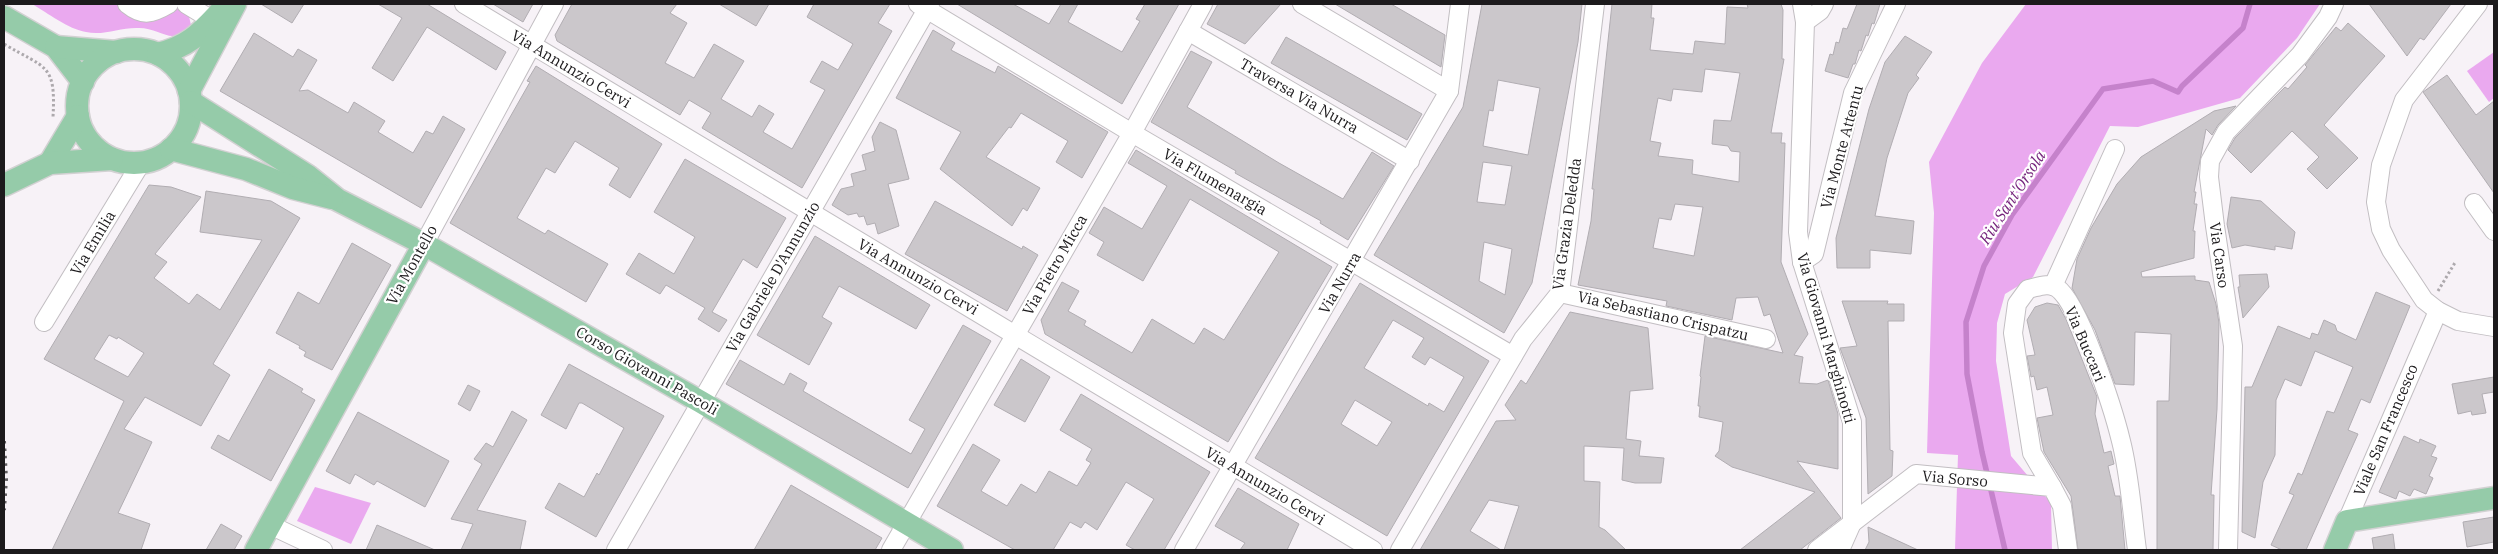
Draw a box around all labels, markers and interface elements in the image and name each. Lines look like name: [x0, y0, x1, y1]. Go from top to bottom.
street label: Via Annunzio Cervi: [508, 25, 635, 112]
street label: Traversa Via Nurra: [1236, 54, 1362, 137]
street label: Via Monte Attentu: [1816, 83, 1867, 211]
street label: Via Flumenargia: [1160, 144, 1271, 219]
water label: Riu Sant'Orsola: [1974, 146, 2050, 248]
street label: Via Grazia Deledda: [1548, 157, 1585, 291]
street label: Via Gabriele D'Annunzio: [722, 198, 824, 356]
street label: Via Emilia: [66, 207, 119, 279]
street label: Via Pietro Micca: [1018, 211, 1091, 319]
street label: Via Carso: [2205, 221, 2234, 289]
street label: Via Montello: [382, 222, 441, 308]
street label: Via Annunzio Cervi: [855, 234, 982, 319]
street label: Via Nurra: [1314, 248, 1365, 317]
street label: Via Giovanni Marghinotti: [1793, 250, 1860, 426]
street label: Via Sebastiano Crispatzu: [1576, 287, 1750, 344]
street label: Via Buccari: [2061, 303, 2110, 385]
street label: Corso Giovanni Pascoli: [573, 322, 722, 419]
street label: Viale San Francesco: [2349, 361, 2422, 498]
street label: Via Annunzio Cervi: [1202, 442, 1329, 529]
street label: Via Sorso: [1921, 466, 1989, 491]

